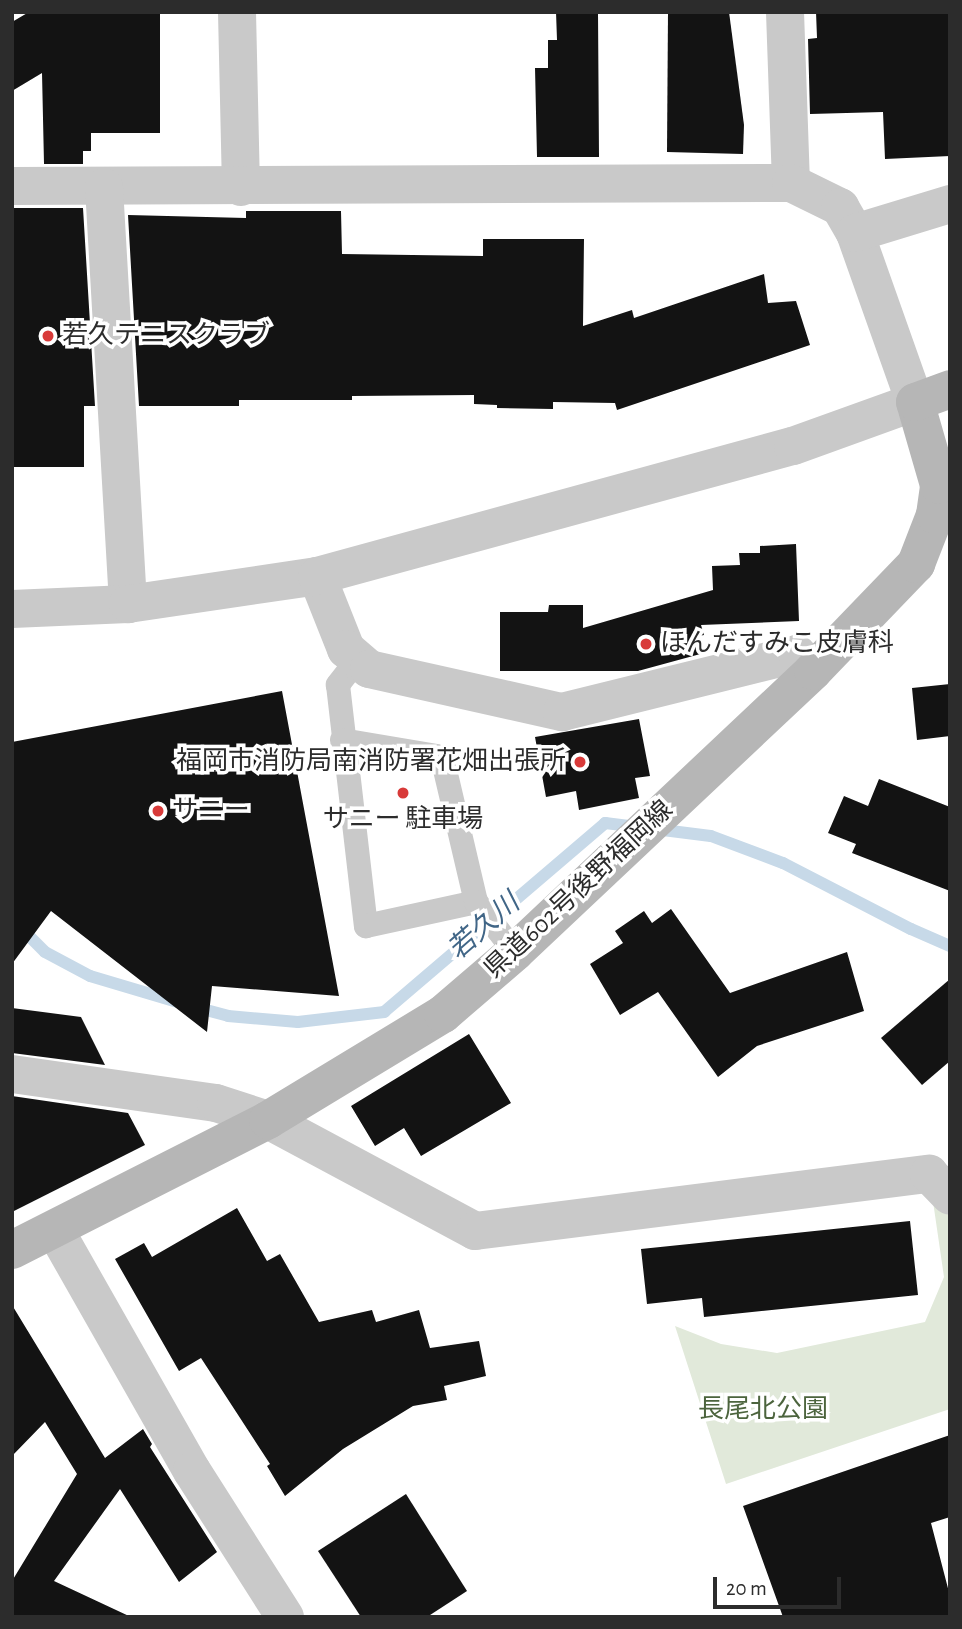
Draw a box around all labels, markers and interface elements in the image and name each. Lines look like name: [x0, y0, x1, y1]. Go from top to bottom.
place label: 若久テニスクラブ: [62, 320, 270, 352]
marker: 若久テニスクラブ: [40, 328, 56, 344]
place label: ほんだすみこ皮膚科: [660, 628, 894, 660]
marker: ほんだすみこ皮膚科: [638, 636, 654, 652]
place label: 福岡市消防局南消防署花畑出張所: [176, 746, 566, 778]
marker: 福岡市消防局南消防署花畑出張所: [572, 754, 588, 770]
marker: サニー 駐車場: [395, 785, 411, 801]
place label: サニー: [172, 795, 250, 827]
street label: 県道602号後野福岡線: [478, 795, 680, 985]
marker: サニー: [150, 803, 166, 819]
place label: サニー 駐車場: [323, 804, 483, 836]
water label: 若久川: [441, 887, 527, 967]
park label: 長尾北公園: [698, 1394, 828, 1426]
scale bar: [717, 1562, 845, 1606]
text: 20 m: [726, 1578, 767, 1599]

